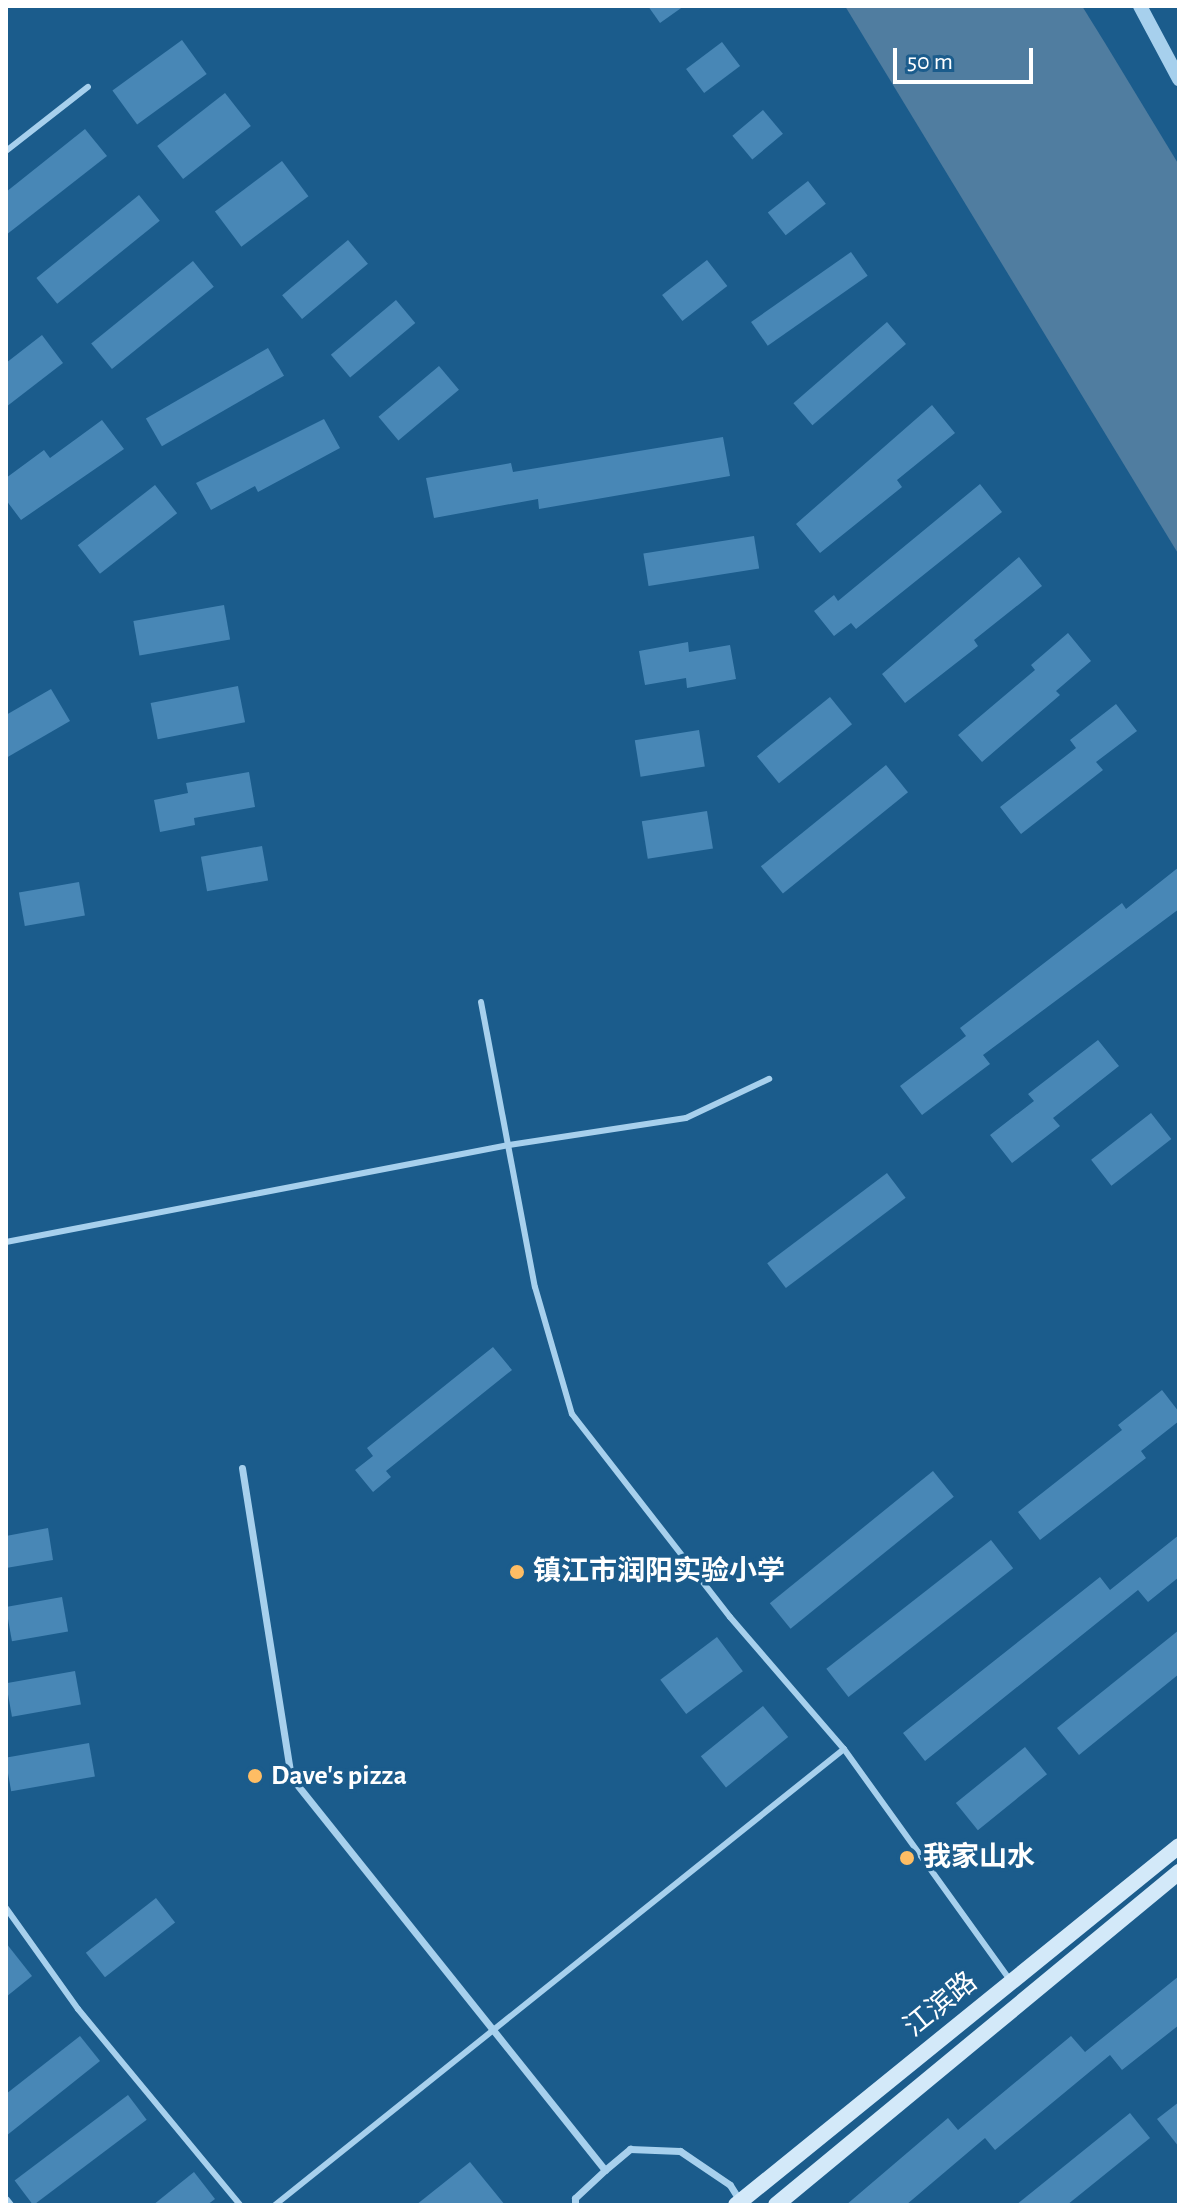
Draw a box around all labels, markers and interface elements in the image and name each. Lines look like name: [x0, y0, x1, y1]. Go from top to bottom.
scale bar: [897, 32, 1037, 82]
text: 50 m: [907, 50, 953, 74]
place label: 镇江市润阳实验小学: [533, 1555, 785, 1589]
marker: 镇江市润阳实验小学: [508, 1563, 526, 1581]
place label: Dave's pizza: [271, 1759, 407, 1793]
marker: Dave's pizza: [246, 1767, 264, 1785]
place label: 我家山水: [923, 1841, 1035, 1875]
marker: 我家山水: [898, 1849, 916, 1867]
street label: 江滨路: [898, 1966, 984, 2044]

